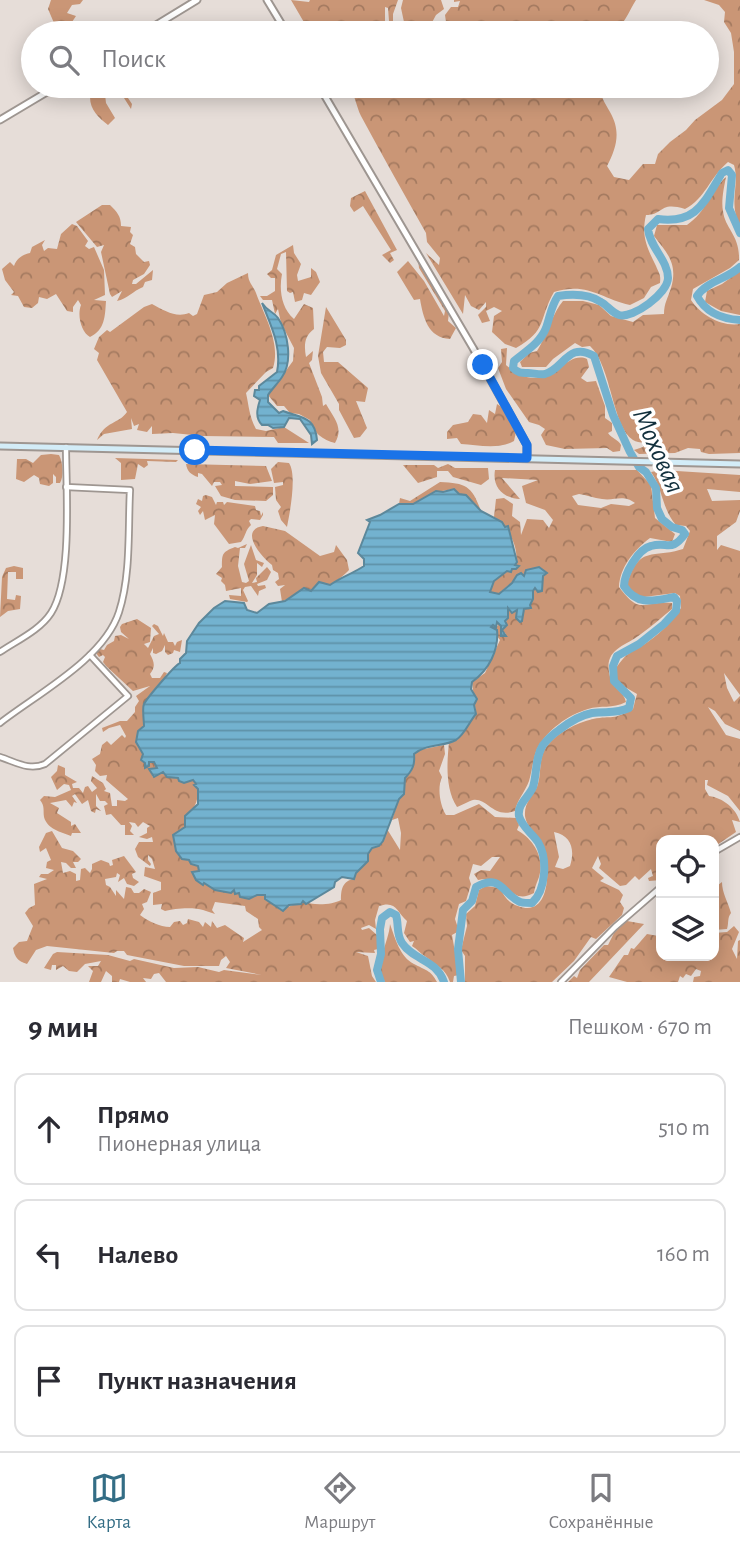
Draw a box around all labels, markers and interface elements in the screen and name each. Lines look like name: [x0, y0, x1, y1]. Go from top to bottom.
search box: [21, 21, 719, 98]
icon: search: [45, 41, 83, 79]
text: Поиск: [101, 46, 166, 72]
route end: [467, 349, 498, 380]
water label: Моховая: [627, 405, 689, 497]
route start: [179, 434, 210, 465]
map controls: [656, 835, 719, 961]
button: locate: [656, 835, 719, 898]
button: layers: [656, 898, 719, 961]
text: 9 мин: [28, 1013, 99, 1043]
text: Пешком · 670 m: [568, 1016, 712, 1039]
text: Прямо: [97, 1102, 169, 1128]
icon: ahead: [30, 1110, 68, 1148]
text: 510 m: [658, 1117, 710, 1140]
text: Пионерная улица: [97, 1133, 261, 1156]
icon: left: [30, 1236, 68, 1274]
text: Налево: [97, 1242, 178, 1268]
text: 160 m: [657, 1243, 710, 1266]
icon: arrive: [30, 1362, 68, 1400]
text: Пункт назначения: [97, 1368, 297, 1394]
tab: Карта: [87, 1469, 131, 1534]
tab: Маршрут: [304, 1469, 375, 1534]
tab: Сохранённые: [548, 1469, 653, 1534]

